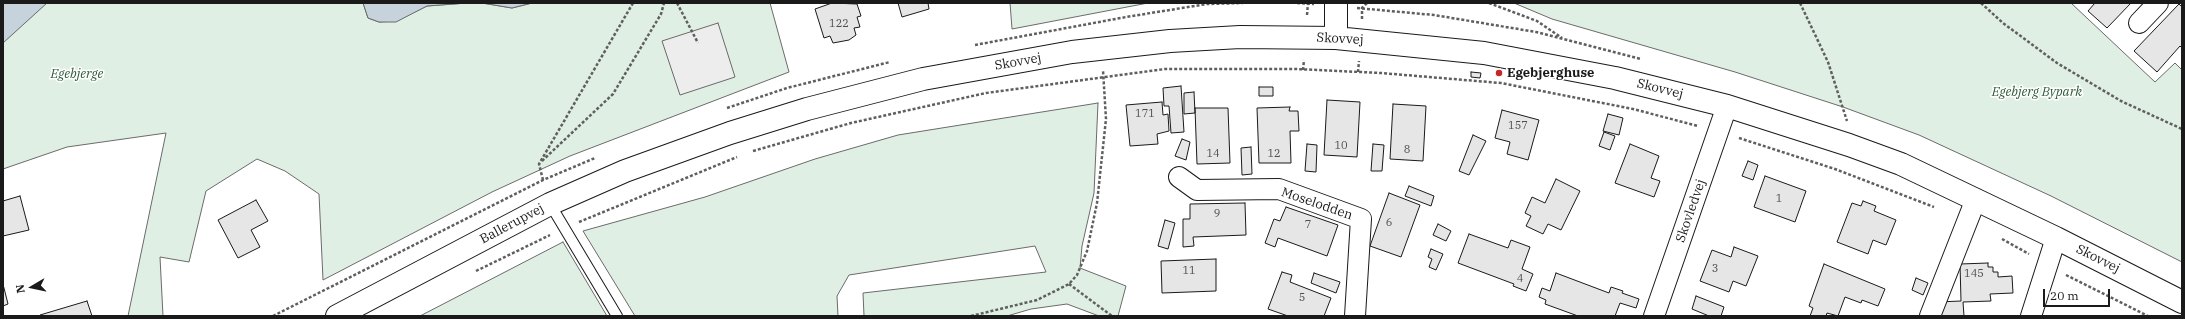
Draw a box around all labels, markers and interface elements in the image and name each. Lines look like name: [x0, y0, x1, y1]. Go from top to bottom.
house number: 122: [829, 17, 849, 31]
street label: Skovvej: [1316, 30, 1364, 48]
street label: Skovvej: [993, 50, 1043, 74]
place label: Egebjerghuse: [1507, 65, 1594, 81]
park label: Egebjerge: [51, 66, 103, 82]
marker: Egebjerghuse: [1494, 68, 1504, 78]
street label: Skovvej: [1635, 76, 1685, 102]
park label: Egebjerg Bypark: [1992, 84, 2082, 100]
house number: 171: [1135, 107, 1155, 121]
house number: 157: [1508, 119, 1528, 133]
house number: 10: [1334, 139, 1348, 153]
house number: 8: [1404, 143, 1410, 157]
house number: 14: [1206, 147, 1220, 161]
house number: 12: [1267, 147, 1281, 161]
street label: Skovledvej: [1673, 177, 1709, 245]
street label: Moselodden: [1279, 185, 1355, 223]
house number: 1: [1776, 192, 1782, 206]
street label: Ballerupvej: [477, 201, 547, 247]
house number: 9: [1214, 207, 1220, 221]
house number: 6: [1386, 216, 1392, 230]
house number: 7: [1305, 218, 1311, 232]
street label: Skovvej: [2073, 241, 2123, 277]
house number: 3: [1712, 262, 1718, 276]
house number: 11: [1182, 264, 1196, 278]
north arrow: [12, 267, 52, 307]
house number: 145: [1964, 267, 1984, 281]
house number: 4: [1517, 272, 1523, 286]
scale bar: [2045, 281, 2112, 307]
text: N: [13, 283, 28, 294]
text: 20 m: [2050, 288, 2079, 303]
house number: 5: [1299, 291, 1305, 305]

